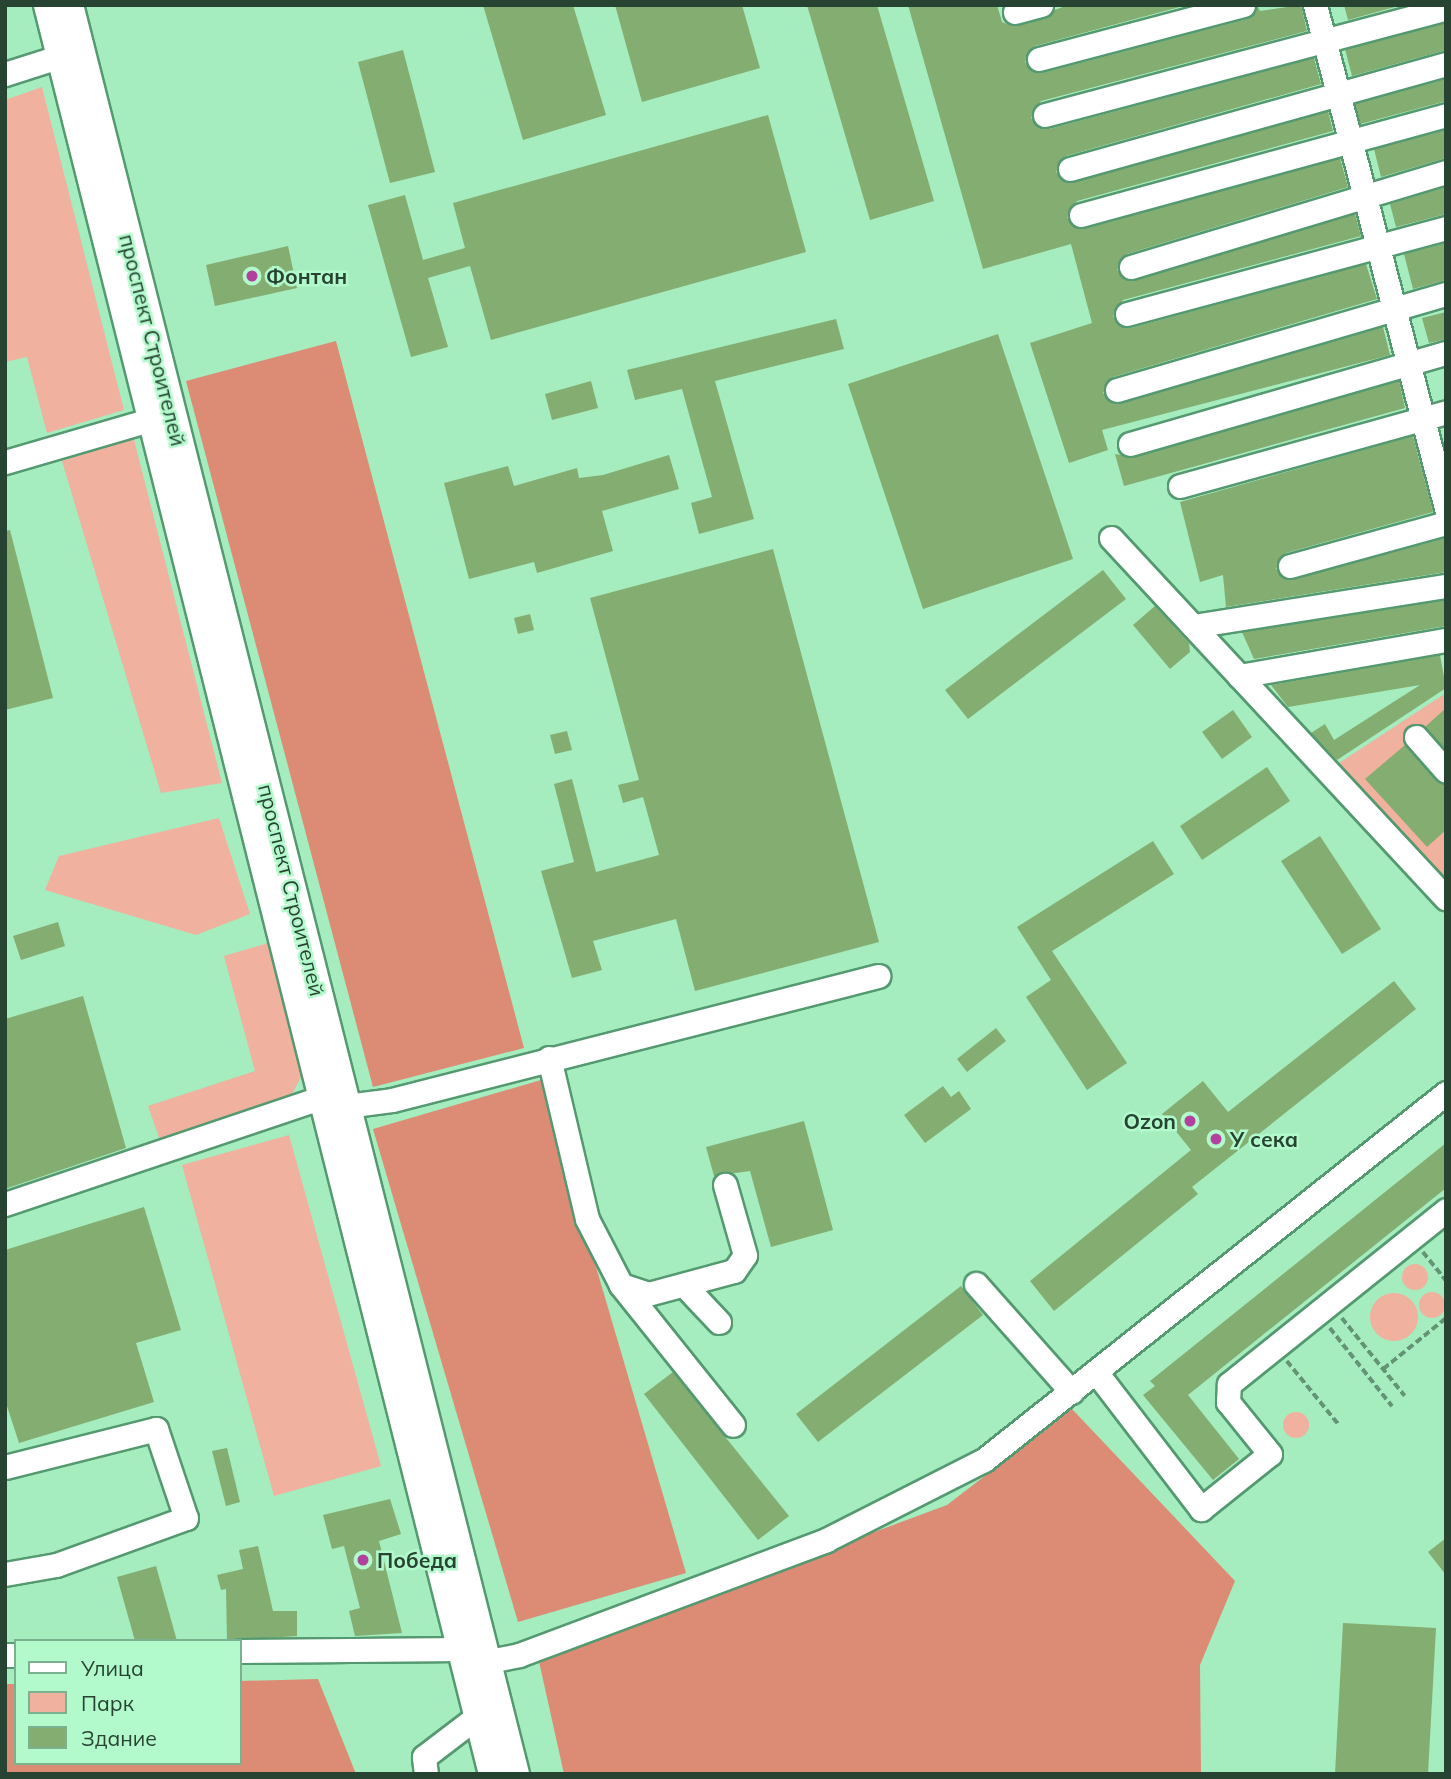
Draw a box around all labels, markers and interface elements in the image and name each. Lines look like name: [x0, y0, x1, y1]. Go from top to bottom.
street label: проспект Строителей: [114, 231, 192, 449]
place label: Фонтан: [266, 263, 347, 289]
marker: Фонтан: [244, 268, 260, 284]
street label: проспект Строителей: [253, 781, 331, 999]
place label: Ozon: [1124, 1108, 1176, 1134]
marker: Ozon: [1182, 1113, 1198, 1129]
place label: У сека: [1230, 1126, 1298, 1152]
marker: У сека: [1208, 1131, 1224, 1147]
place label: Победа: [377, 1547, 457, 1573]
marker: Победа: [355, 1552, 371, 1568]
legend: [14, 1639, 242, 1765]
text: Улица: [81, 1655, 144, 1681]
text: Парк: [81, 1690, 134, 1716]
text: Здание: [81, 1725, 157, 1751]

